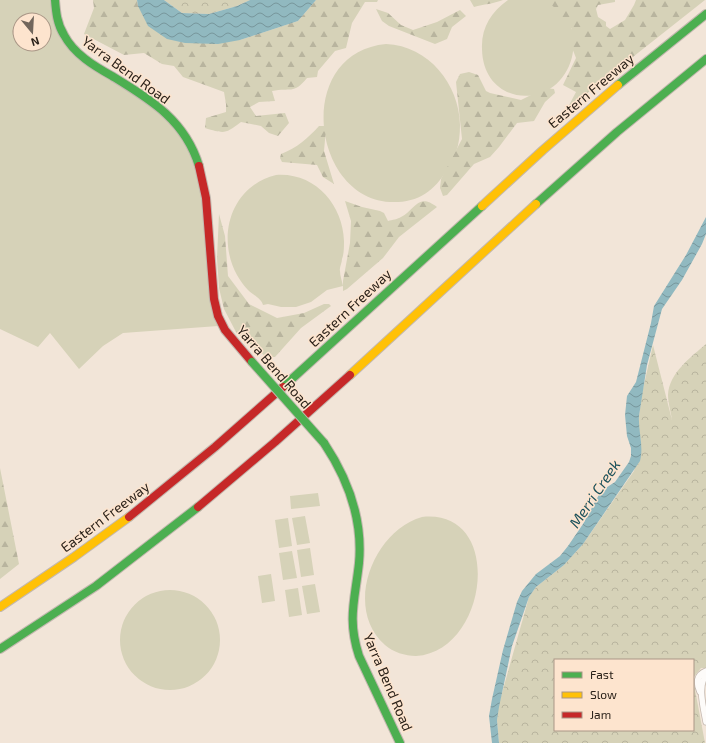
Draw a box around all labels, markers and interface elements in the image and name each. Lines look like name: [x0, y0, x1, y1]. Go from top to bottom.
north arrow: [12, 12, 52, 52]
street label: Yarra Bend Road: [79, 32, 174, 107]
text: N: [29, 35, 41, 49]
street label: Eastern Freeway: [544, 49, 637, 131]
street label: Eastern Freeway: [305, 265, 395, 350]
street label: Yarra Bend Road: [234, 322, 315, 412]
water label: Merri Creek: [565, 456, 624, 531]
street label: Eastern Freeway: [57, 477, 153, 556]
street label: Yarra Bend Road: [360, 630, 417, 733]
legend: [554, 659, 694, 731]
text: Fast: [590, 667, 614, 681]
text: Slow: [590, 687, 617, 701]
text: Jam: [590, 707, 611, 721]

